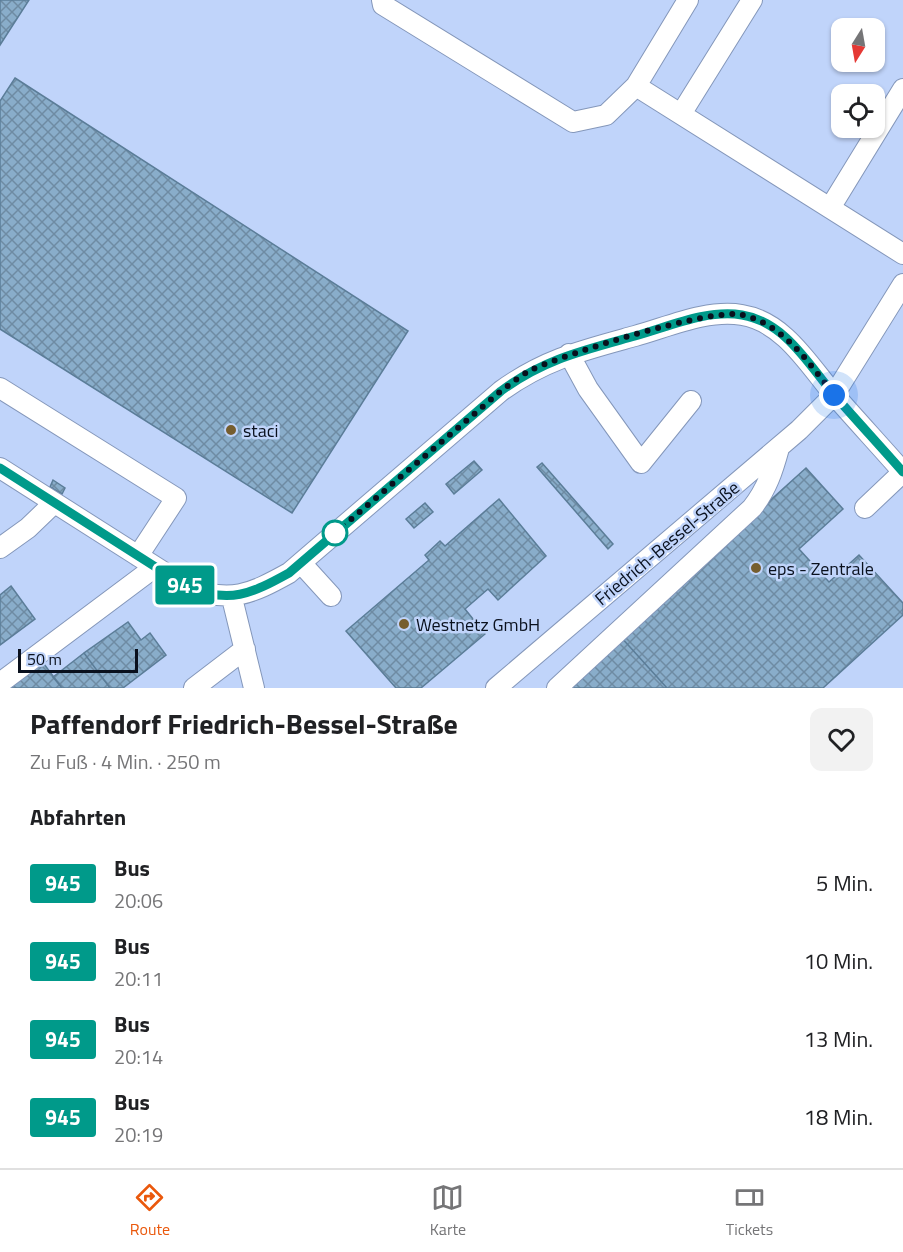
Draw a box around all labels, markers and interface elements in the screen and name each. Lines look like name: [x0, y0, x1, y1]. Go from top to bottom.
north arrow: [831, 18, 885, 72]
map controls: [831, 18, 885, 138]
button: locate: [831, 84, 885, 138]
your location: [819, 380, 849, 410]
place label: staci: [243, 417, 279, 444]
marker: staci: [224, 423, 238, 437]
street label: Friedrich-Bessel-Straße: [589, 474, 745, 612]
unlabelled marker: [322, 520, 348, 546]
place label: eps - Zentrale: [768, 555, 874, 582]
marker: eps - Zentrale: [749, 561, 763, 575]
line badge: 945: [150, 566, 219, 604]
text: 945: [167, 569, 203, 601]
place label: Westnetz GmbH: [416, 611, 540, 638]
marker: Westnetz GmbH: [397, 617, 411, 631]
scale bar: [18, 646, 138, 674]
text: 50 m: [27, 647, 62, 671]
text: Paffendorf Friedrich-Bessel-Straße: [30, 702, 458, 745]
button: heart: [810, 708, 873, 771]
text: Zu Fuß · 4 Min. · 250 m: [30, 746, 221, 777]
text: Abfahrten: [30, 800, 126, 834]
text: Bus: [114, 851, 150, 885]
text: 5 Min.: [816, 866, 873, 900]
text: 945: [45, 867, 81, 899]
text: 20:06: [114, 885, 163, 916]
text: Bus: [114, 929, 150, 963]
text: 10 Min.: [804, 944, 873, 978]
text: 945: [45, 945, 81, 977]
text: 20:11: [114, 963, 163, 994]
text: Bus: [114, 1007, 150, 1041]
text: 13 Min.: [804, 1022, 873, 1056]
text: 945: [45, 1023, 81, 1055]
text: 20:14: [114, 1041, 163, 1072]
text: Bus: [114, 1085, 150, 1119]
text: 18 Min.: [804, 1100, 873, 1134]
text: 945: [45, 1101, 81, 1133]
text: 20:19: [114, 1119, 163, 1150]
tab: Route: [130, 1181, 170, 1241]
tab: Karte: [430, 1181, 466, 1241]
tab: Tickets: [726, 1181, 773, 1241]

